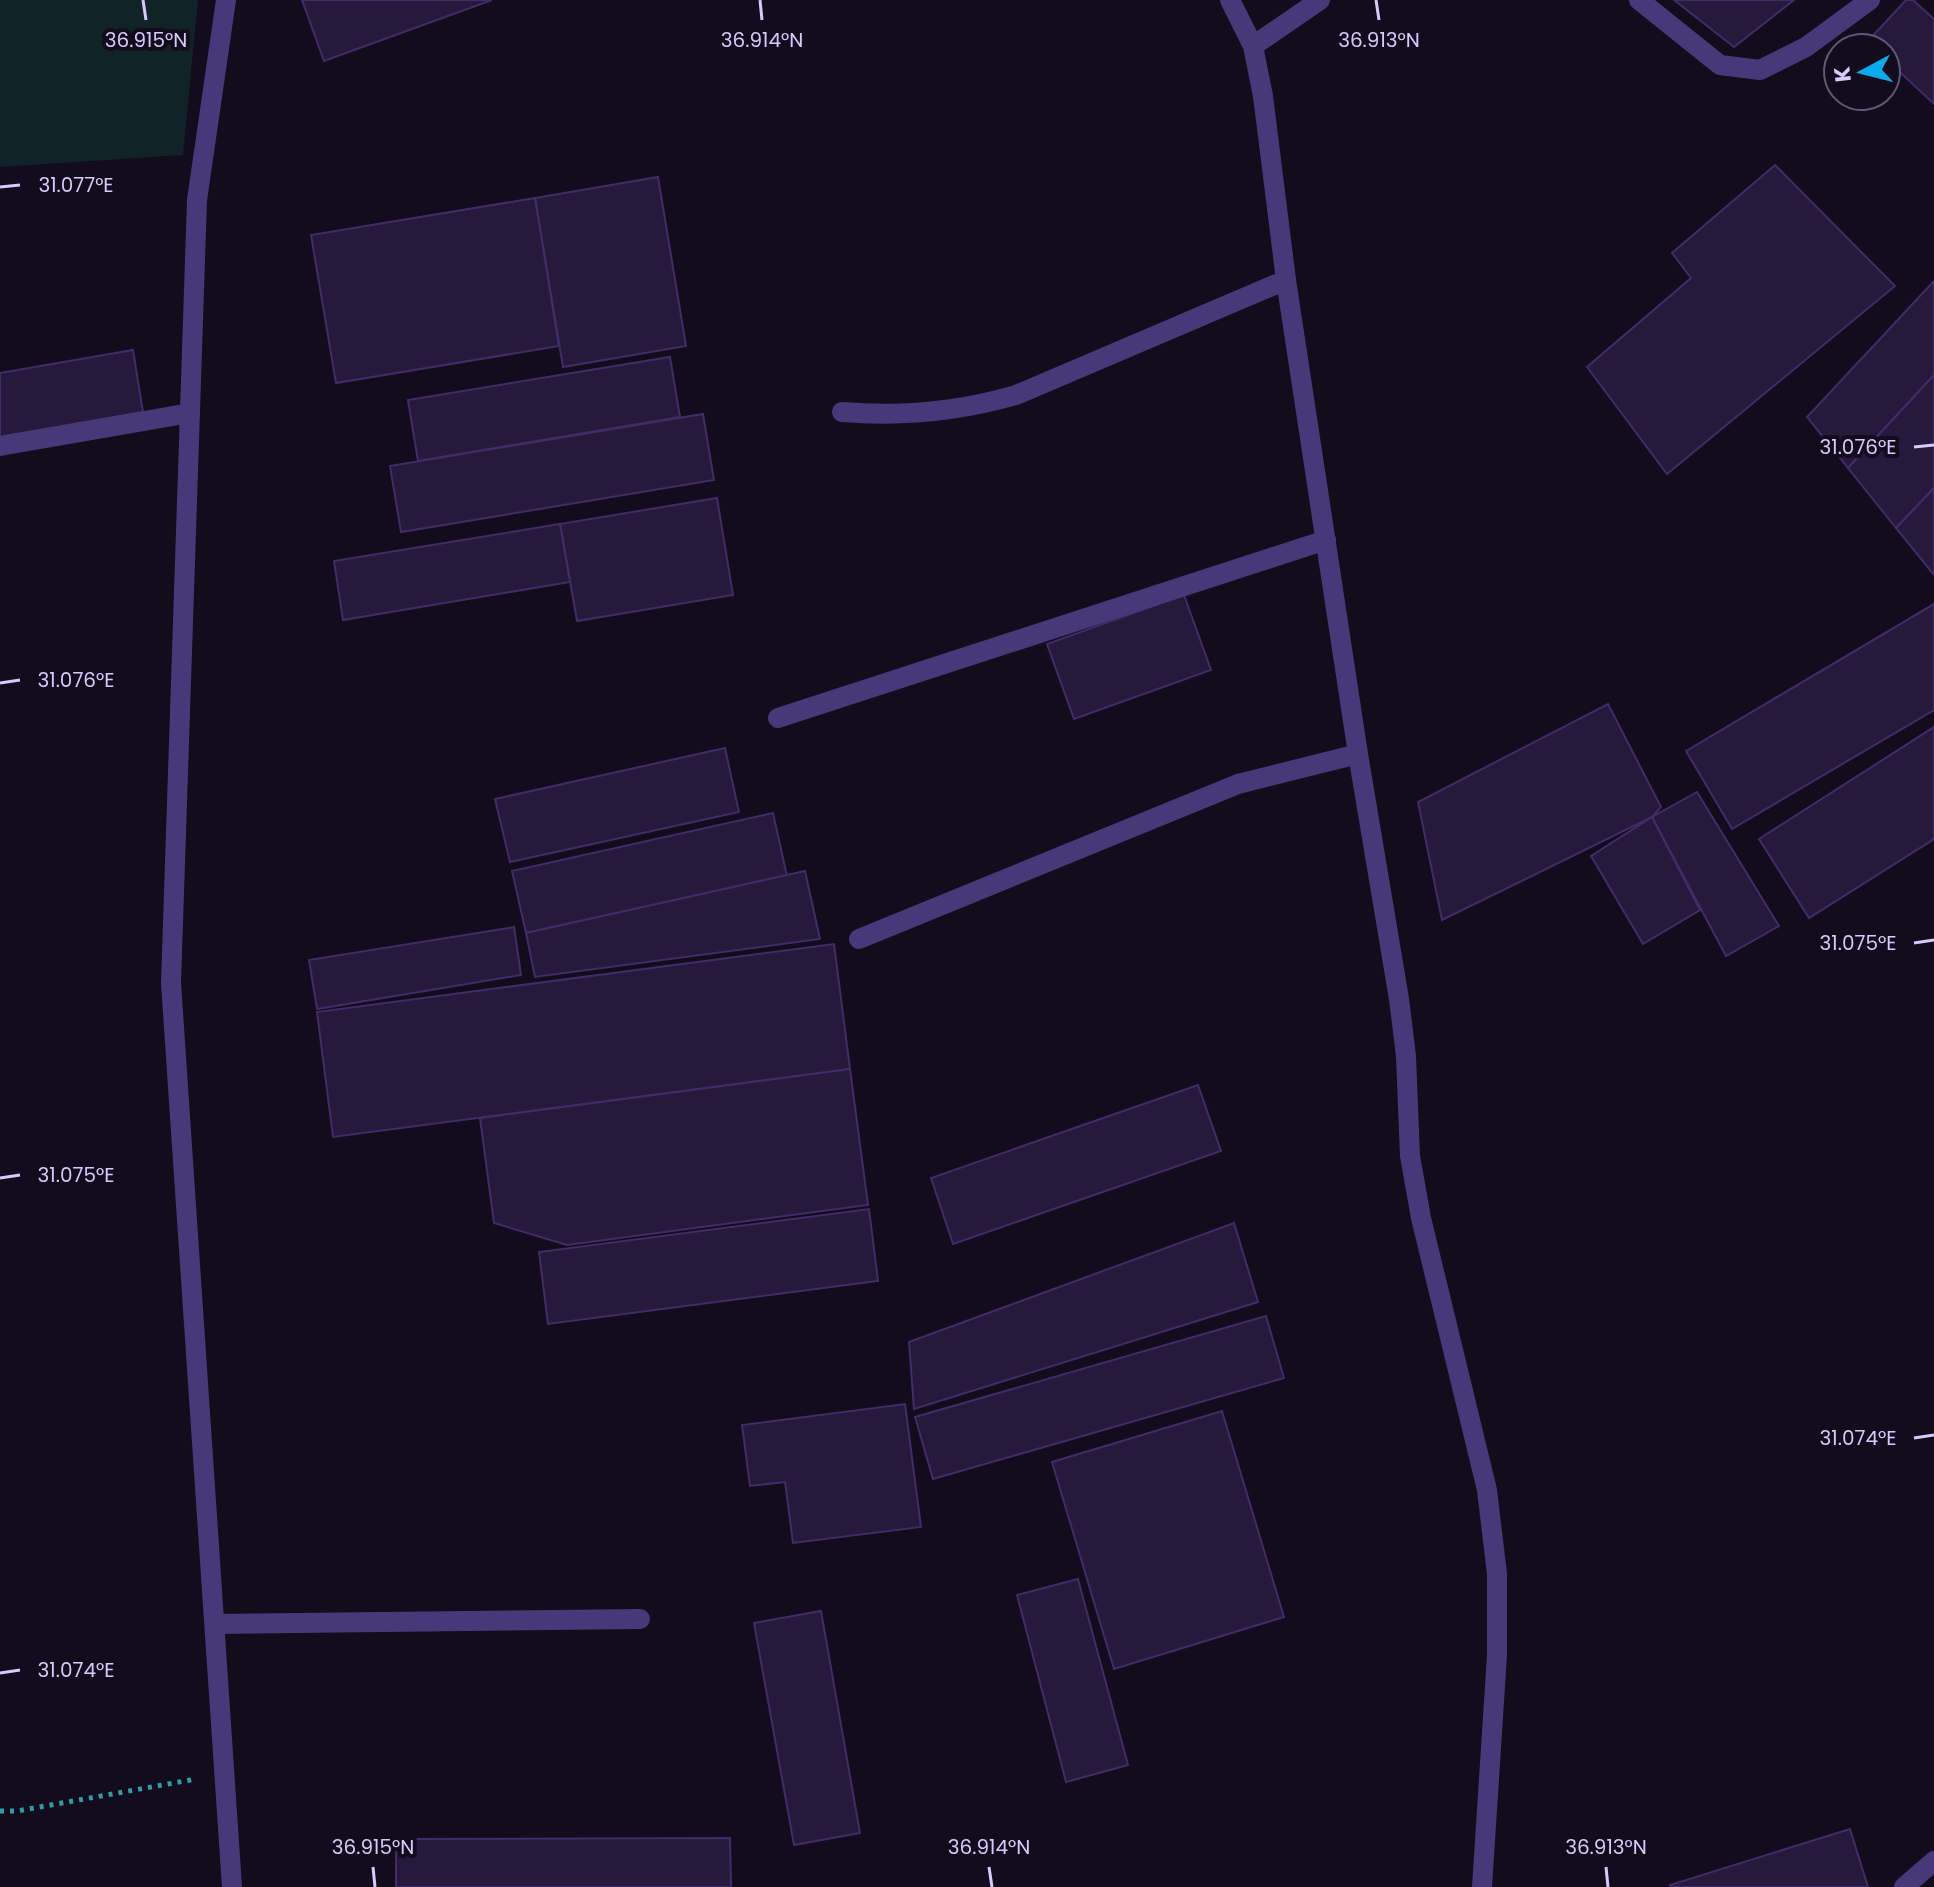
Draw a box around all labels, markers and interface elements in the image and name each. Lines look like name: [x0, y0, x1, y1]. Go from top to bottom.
text: 36.915°N: [105, 26, 187, 54]
text: 36.914°N: [721, 26, 803, 54]
text: 36.913°N: [1338, 26, 1420, 54]
north arrow: [1822, 32, 1902, 112]
text: K: [1826, 65, 1859, 84]
text: 31.077°E: [38, 171, 114, 199]
text: 31.076°E: [1819, 433, 1897, 461]
text: 31.076°E: [37, 666, 115, 694]
text: 31.075°E: [1820, 929, 1896, 957]
text: 31.075°E: [38, 1161, 114, 1189]
text: 31.074°E: [1820, 1424, 1896, 1452]
text: 31.074°E: [38, 1656, 114, 1684]
text: 36.915°N: [332, 1833, 414, 1861]
text: 36.914°N: [948, 1833, 1030, 1861]
text: 36.913°N: [1565, 1833, 1647, 1861]

